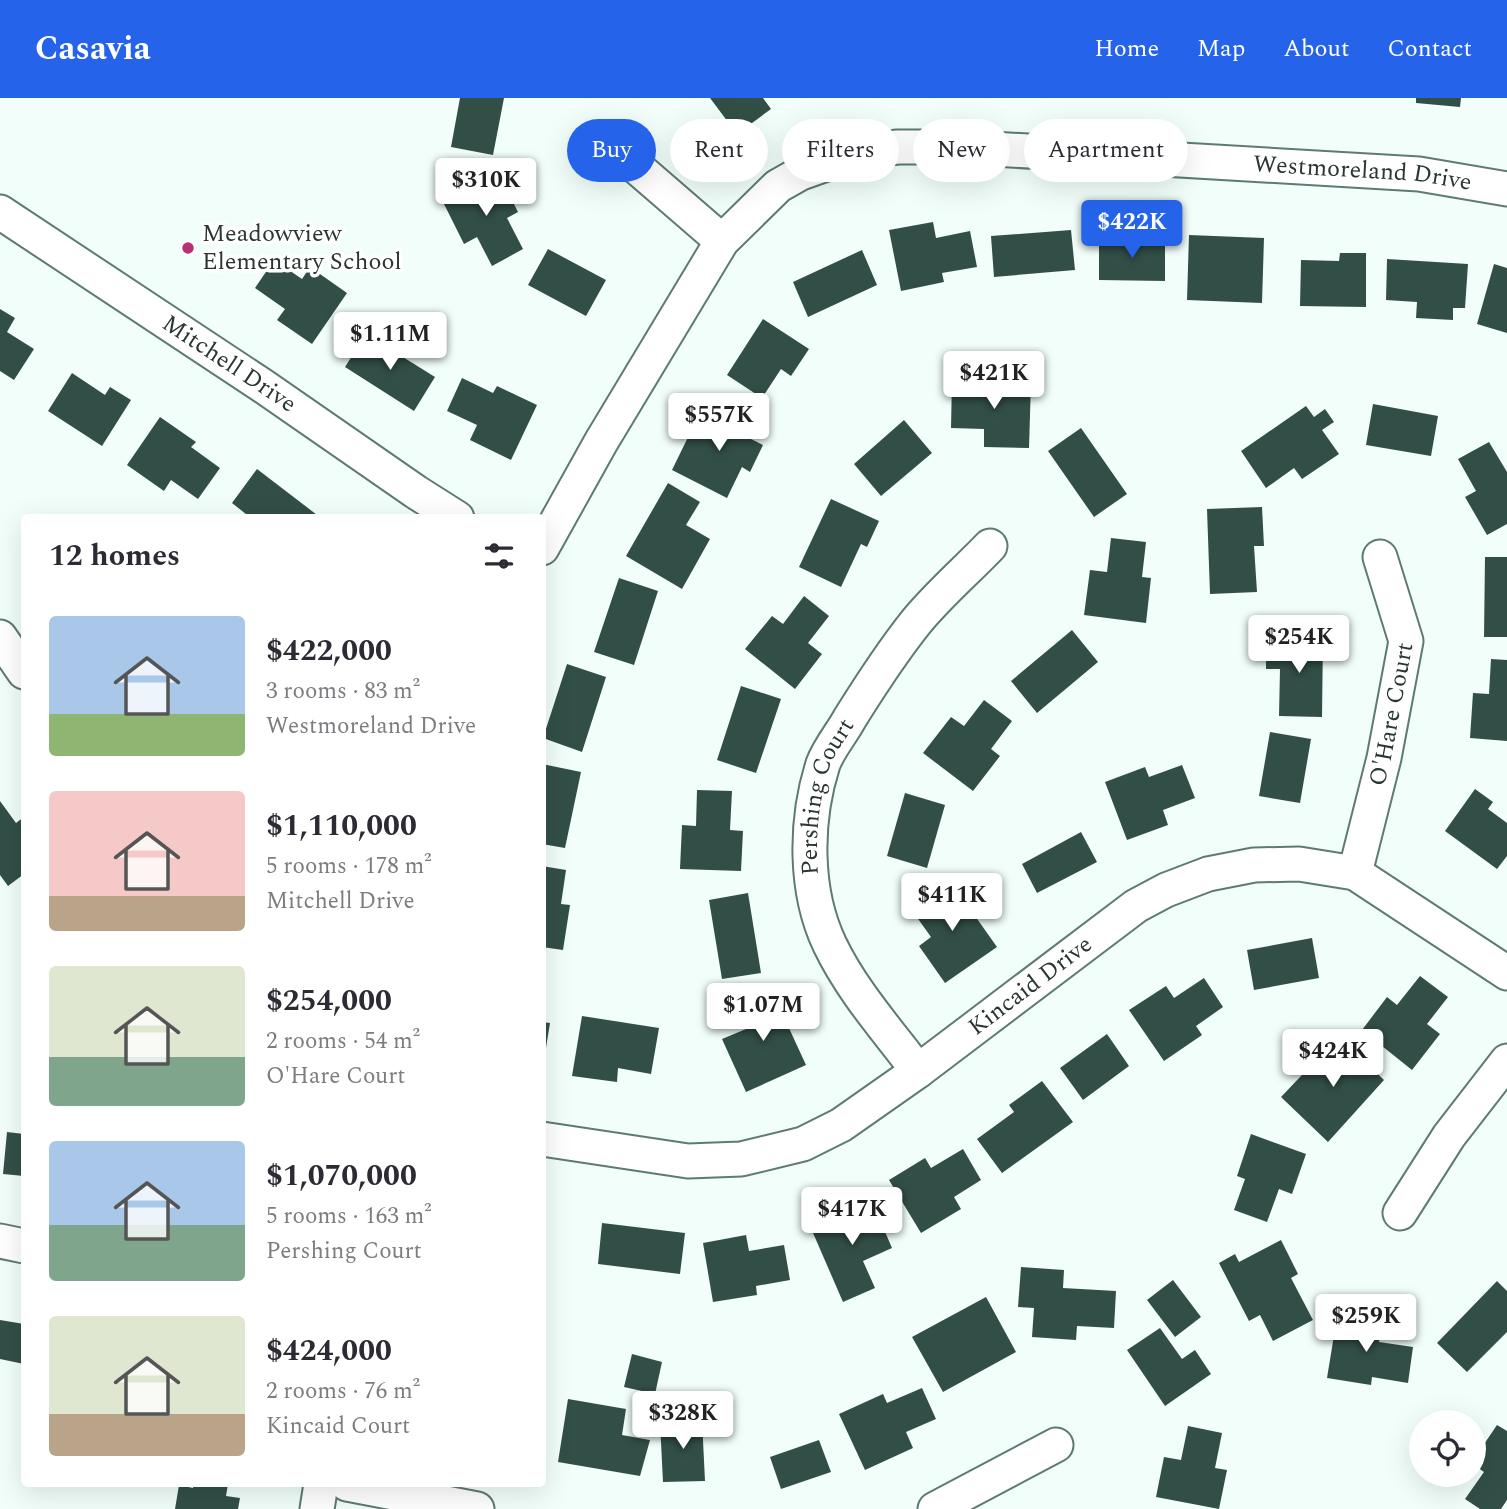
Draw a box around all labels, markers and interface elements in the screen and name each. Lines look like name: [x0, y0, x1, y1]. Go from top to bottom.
text: Casavia: [35, 24, 151, 74]
text: Home: [1094, 31, 1159, 67]
text: Map: [1197, 31, 1245, 67]
text: About: [1283, 31, 1349, 67]
text: Contact: [1387, 31, 1472, 67]
chip: Buy: [567, 119, 656, 182]
chip: Rent: [670, 119, 768, 182]
chip: Filters: [782, 119, 899, 182]
chip: New: [913, 119, 1010, 182]
chip: Apartment: [1024, 119, 1188, 182]
street label: Westmoreland Drive: [1252, 146, 1474, 201]
pin: $310K: [437, 158, 535, 218]
text: $310K: [451, 163, 521, 198]
pin: $422K: [1083, 200, 1181, 260]
text: $422K: [1097, 205, 1167, 240]
place label: Meadowview Elementary School: [202, 216, 402, 280]
marker: Meadowview Elementary School: [180, 240, 196, 256]
street label: Mitchell Drive: [155, 306, 304, 422]
pin: $1.11M: [333, 313, 447, 372]
text: $1.11M: [350, 317, 430, 352]
pin: $421K: [945, 352, 1043, 411]
text: $421K: [959, 356, 1029, 391]
pin: $557K: [670, 394, 768, 453]
text: $557K: [684, 398, 754, 433]
text: 12 homes: [49, 533, 180, 579]
icon: filters: [480, 537, 518, 575]
pin: $254K: [1250, 616, 1348, 675]
text: $254K: [1264, 620, 1334, 655]
text: $422,000: [266, 628, 392, 674]
street label: O'Hare Court: [1360, 639, 1423, 790]
icon: home: [105, 644, 189, 728]
text: 3 rooms · 83 m²: [266, 674, 420, 709]
text: Westmoreland Drive: [266, 709, 476, 744]
street label: Pershing Court: [792, 711, 864, 876]
text: $1,110,000: [266, 803, 417, 849]
icon: home: [105, 819, 189, 903]
text: 5 rooms · 178 m²: [266, 849, 432, 884]
pin: $411K: [903, 874, 1001, 933]
text: $411K: [917, 878, 987, 913]
text: Mitchell Drive: [266, 884, 415, 919]
street label: Kincaid Drive: [961, 927, 1100, 1045]
text: $254,000: [266, 978, 392, 1024]
pin: $1.07M: [706, 984, 820, 1043]
text: $1.07M: [723, 988, 803, 1023]
icon: home: [105, 994, 189, 1078]
text: 2 rooms · 54 m²: [266, 1024, 420, 1059]
pin: $424K: [1284, 1030, 1382, 1089]
text: $424K: [1298, 1034, 1368, 1069]
text: O'Hare Court: [266, 1059, 406, 1094]
text: $1,070,000: [266, 1153, 417, 1199]
icon: home: [105, 1169, 189, 1253]
pin: $417K: [803, 1188, 901, 1247]
text: $417K: [817, 1192, 887, 1227]
text: 5 rooms · 163 m²: [266, 1199, 432, 1234]
text: Pershing Court: [266, 1234, 422, 1269]
pin: $259K: [1317, 1294, 1415, 1354]
text: $259K: [1331, 1299, 1401, 1334]
text: $424,000: [266, 1328, 392, 1374]
icon: home: [105, 1344, 189, 1428]
text: 2 rooms · 76 m²: [266, 1374, 420, 1409]
pin: $328K: [634, 1392, 732, 1451]
text: $328K: [648, 1396, 718, 1431]
text: Kincaid Court: [266, 1409, 410, 1444]
map controls: [1409, 1410, 1486, 1487]
button: locate: [1409, 1410, 1486, 1487]

